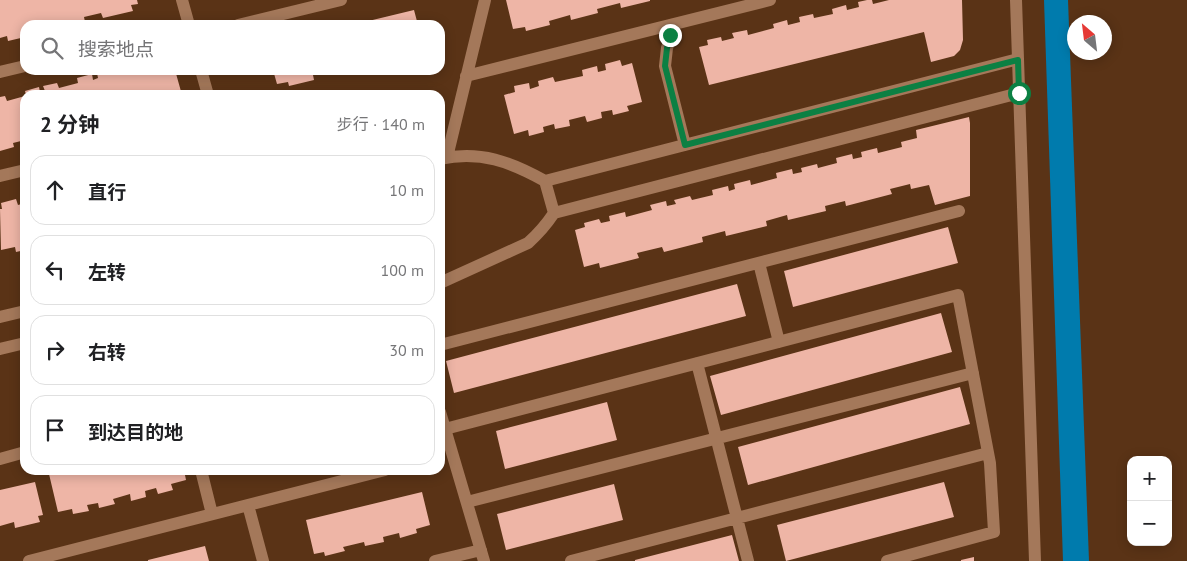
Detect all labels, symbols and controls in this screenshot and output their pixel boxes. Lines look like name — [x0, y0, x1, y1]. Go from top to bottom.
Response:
north arrow — [1067, 15, 1112, 60]
search box — [20, 20, 445, 75]
route end — [659, 24, 682, 47]
icon: search — [38, 34, 66, 62]
text: 搜索地点 — [78, 37, 154, 61]
route start — [1008, 82, 1031, 105]
text: 2 分钟 — [40, 111, 99, 138]
text: 步行 · 140 m — [337, 114, 425, 134]
icon: ahead — [41, 176, 69, 204]
text: 直行 — [88, 180, 126, 204]
text: 10 m — [389, 180, 424, 200]
icon: left — [41, 256, 69, 284]
text: 左转 — [88, 260, 126, 284]
text: 100 m — [381, 260, 424, 280]
icon: right — [41, 336, 69, 364]
text: 右转 — [88, 340, 126, 364]
text: 30 m — [389, 340, 424, 360]
icon: arrive — [41, 416, 69, 444]
text: 到达目的地 — [88, 420, 183, 444]
map controls — [1127, 456, 1172, 546]
button: + — [1127, 456, 1172, 501]
button: − — [1127, 501, 1172, 546]

